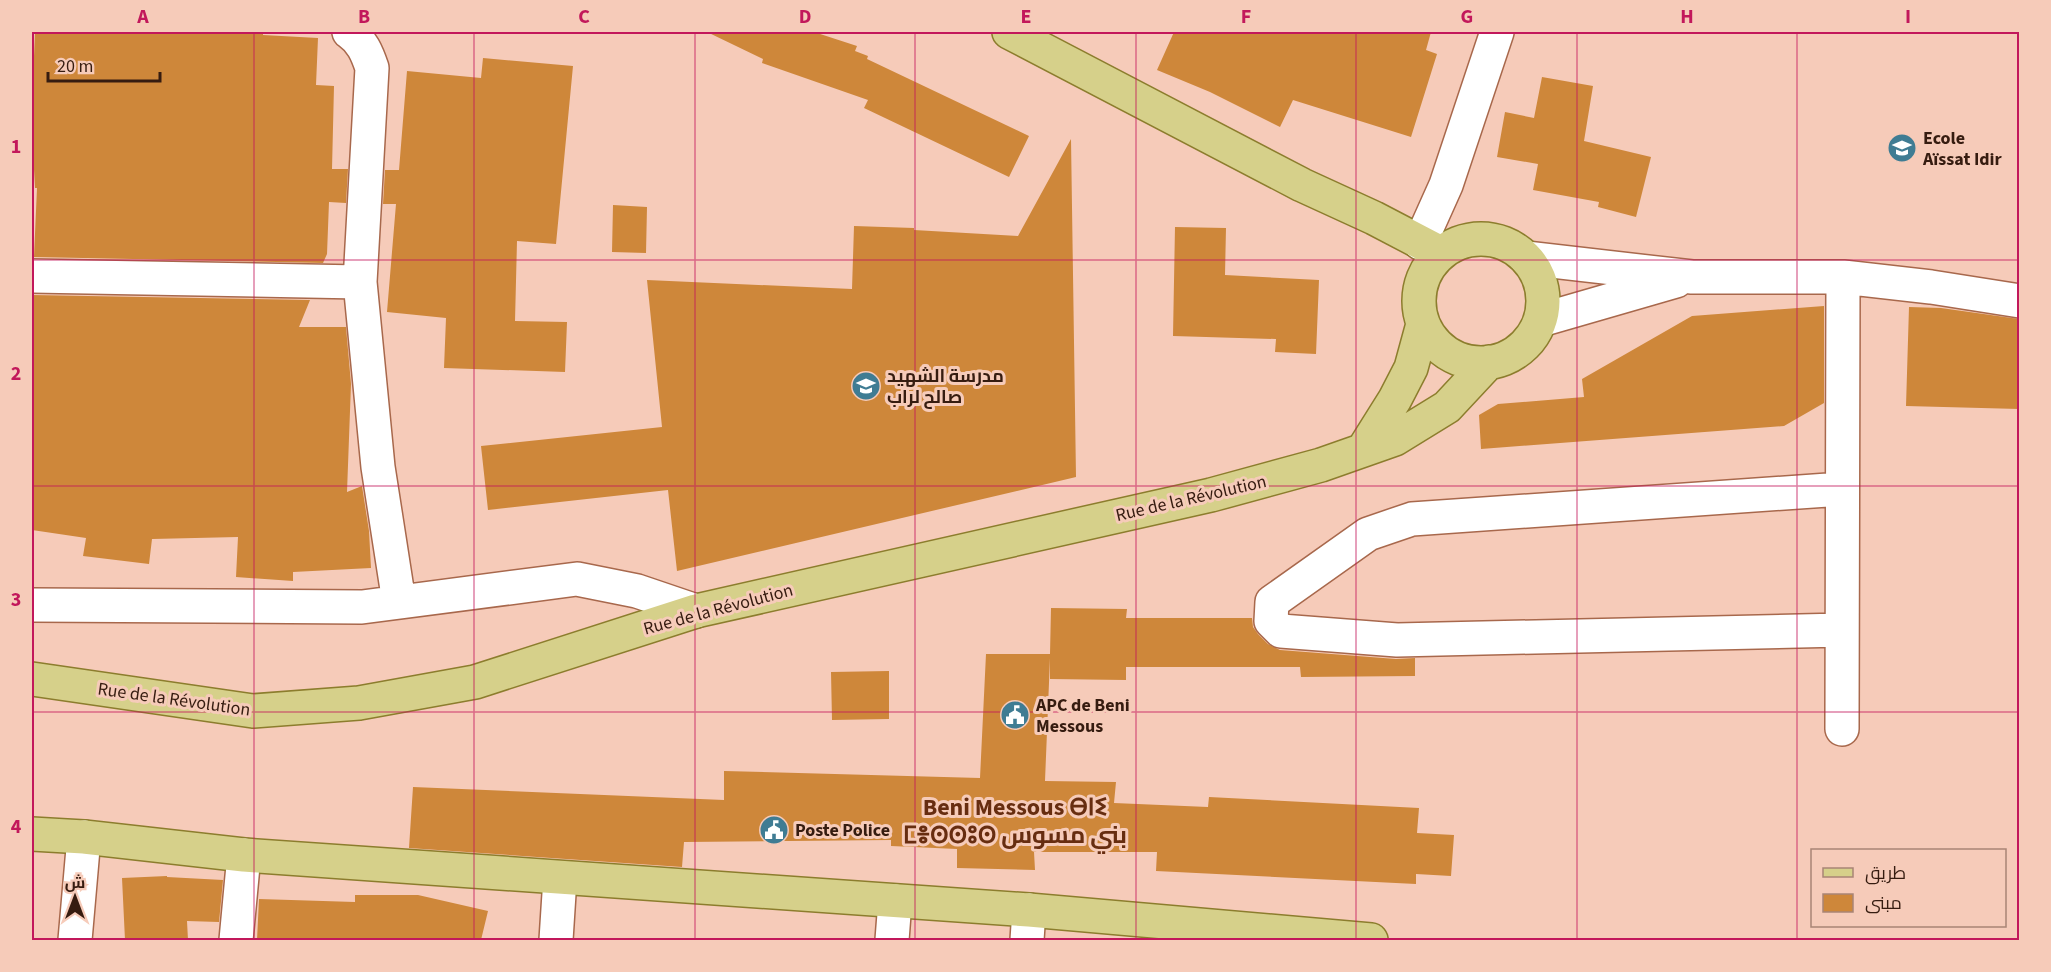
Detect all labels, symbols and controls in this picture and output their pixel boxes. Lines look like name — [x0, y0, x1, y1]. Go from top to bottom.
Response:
text: A — [136, 3, 149, 31]
text: B — [358, 3, 370, 31]
text: C — [578, 3, 590, 31]
text: D — [799, 3, 811, 31]
text: E — [1021, 3, 1031, 31]
text: F — [1241, 3, 1251, 31]
text: G — [1461, 3, 1473, 31]
text: H — [1680, 3, 1694, 31]
text: I — [1905, 3, 1911, 31]
scale bar — [48, 45, 160, 83]
text: 20 m — [57, 54, 93, 79]
place label: Ecole Aïssat Idir — [1922, 126, 2003, 172]
school or university icon: Ecole Aïssat Idir — [1886, 132, 1918, 164]
text: 1 — [11, 133, 21, 161]
text: 2 — [11, 360, 21, 388]
place label: مدرسة الشهيد صالح لراب — [887, 364, 1004, 410]
school or university icon: مدرسة الشهيد صالح لراب — [850, 370, 882, 402]
street label: Rue de la Révolution — [1113, 469, 1269, 528]
street label: Rue de la Révolution — [641, 577, 796, 641]
text: 3 — [11, 586, 21, 614]
street label: Rue de la Révolution — [96, 676, 252, 723]
place label: APC de Beni Messous — [1035, 693, 1130, 739]
public building icon: APC de Beni Messous — [999, 699, 1031, 731]
district label: Beni Messous ⴱⵏⵉ ⵎⴻⵙⵙⵓⵙ بني مسوس — [903, 790, 1127, 854]
text: 4 — [11, 813, 22, 841]
public building icon: Poste Police — [758, 814, 790, 846]
place label: Poste Police — [795, 818, 890, 843]
legend — [1811, 849, 2006, 927]
text: طريق — [1865, 861, 1906, 886]
north arrow — [45, 867, 105, 927]
text: ش — [65, 872, 85, 894]
text: مبنى — [1865, 891, 1902, 916]

